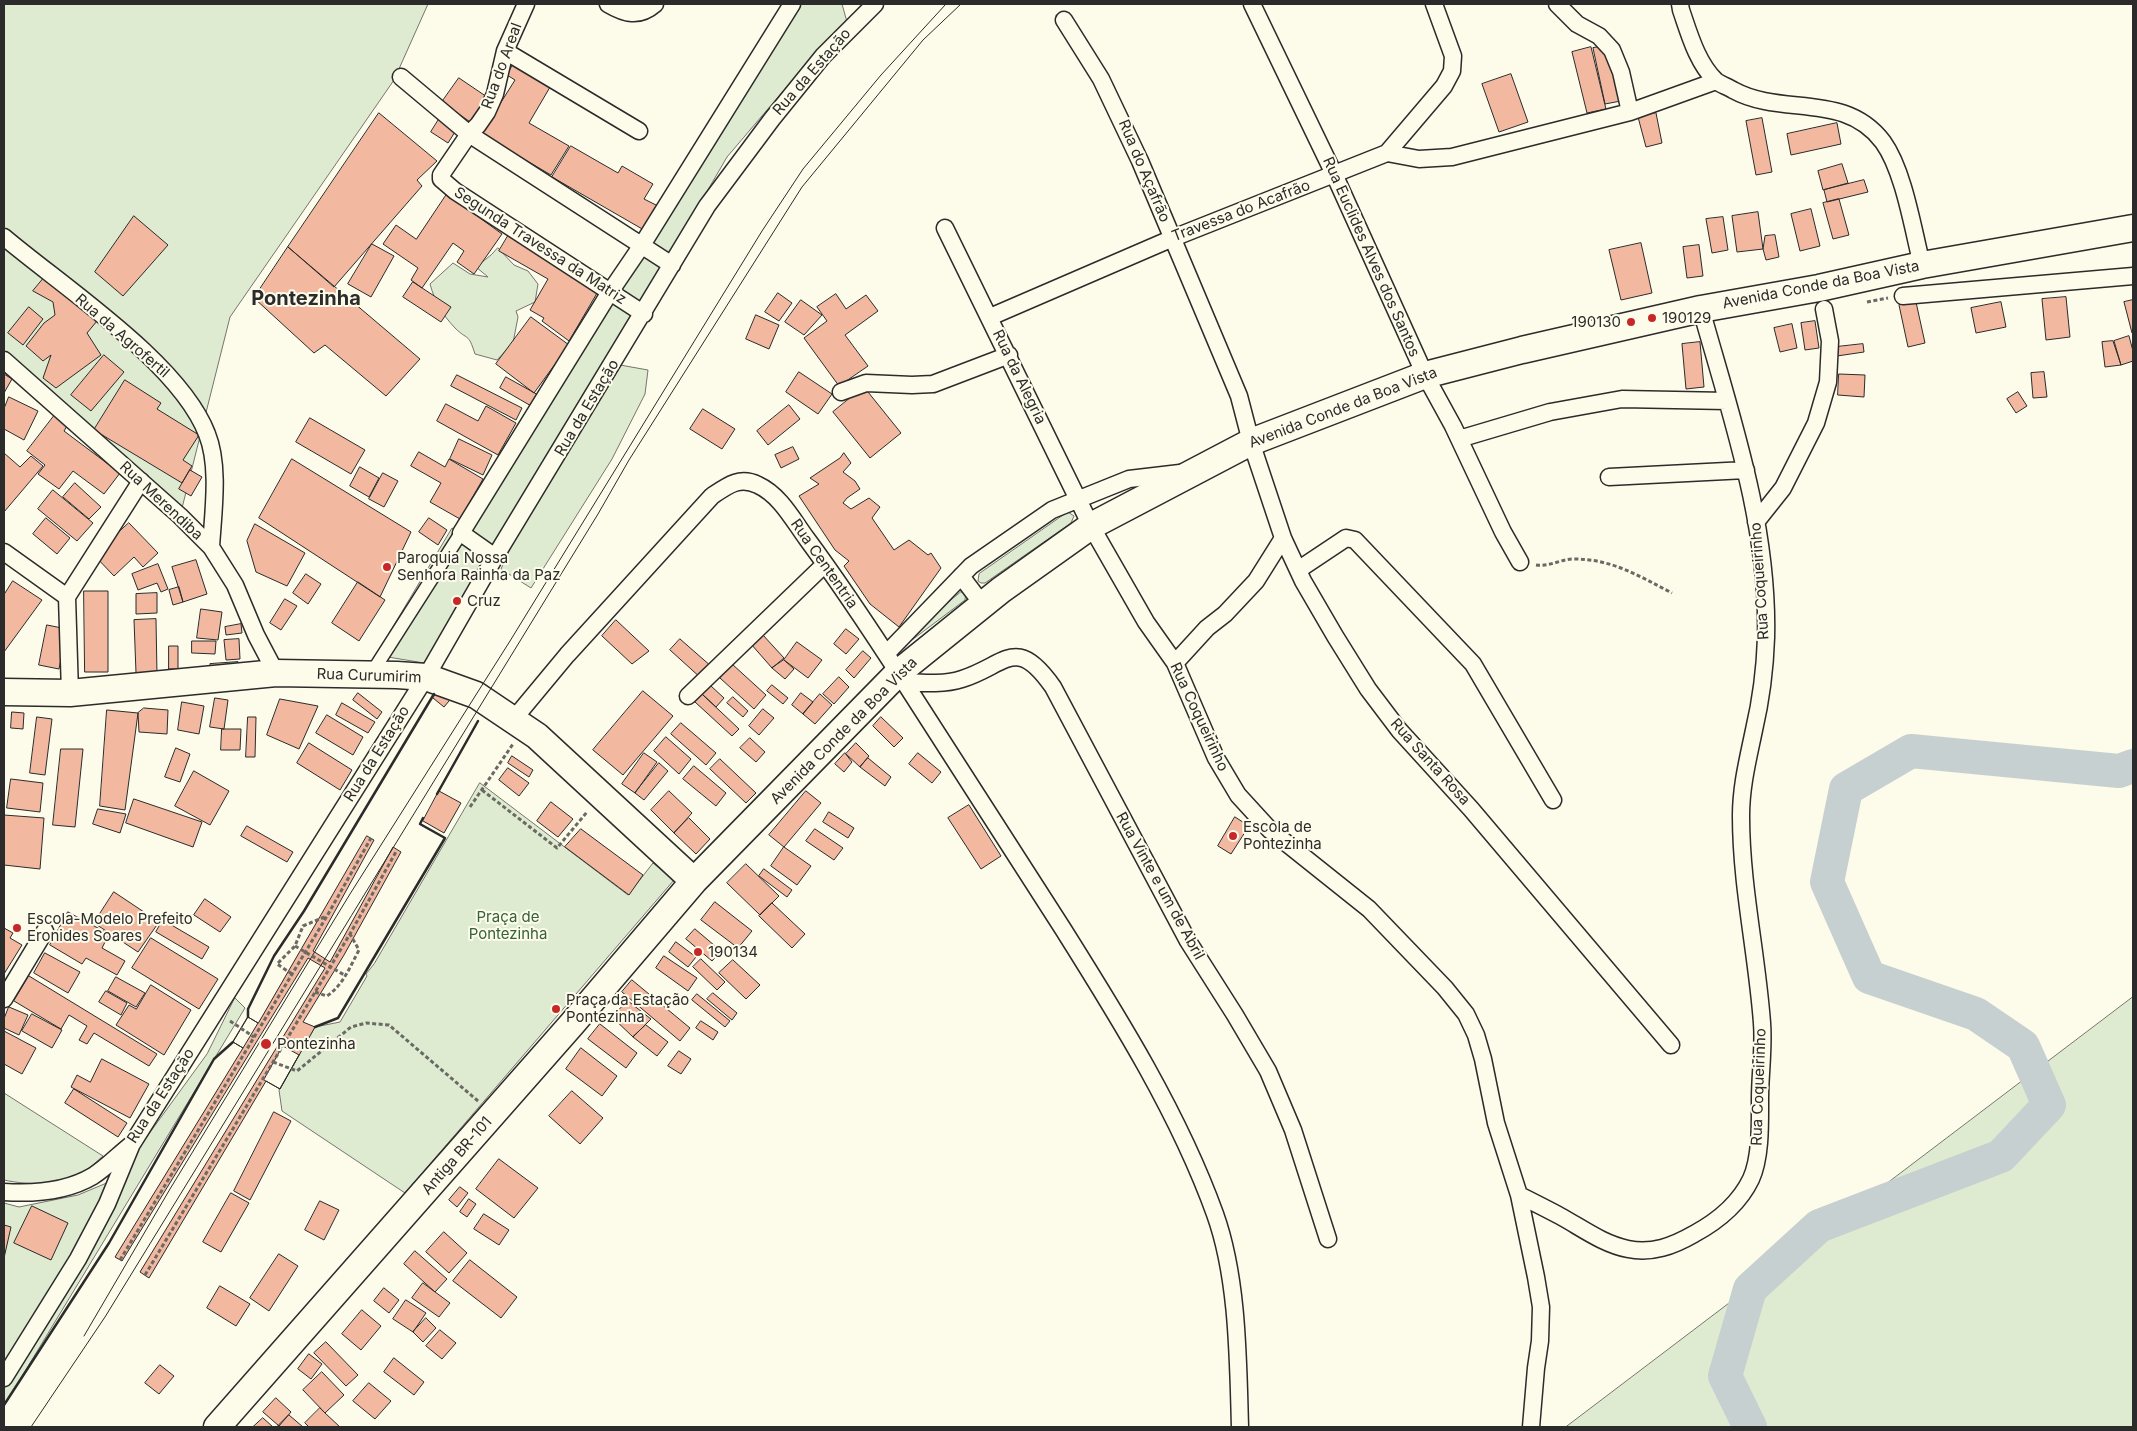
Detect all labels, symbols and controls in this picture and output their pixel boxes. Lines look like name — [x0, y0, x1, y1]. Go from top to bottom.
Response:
street label: Rua do Areal — [478, 21, 526, 111]
street label: Rua da Estação — [769, 25, 855, 119]
street label: Rua do Açafrão — [1114, 117, 1174, 225]
street label: Rua Euclides Alves dos Santos — [1319, 154, 1423, 360]
street label: Travessa do Acafrão — [1169, 176, 1313, 246]
street label: Segunda Travessa da Matriz — [451, 184, 629, 308]
street label: Avenida Conde da Boa Vista — [1721, 257, 1921, 313]
district label: Pontezinha — [251, 287, 361, 311]
street label: Rua da Agrofertil — [71, 290, 173, 382]
place label: 190129 — [1662, 309, 1711, 327]
marker: 190129 — [1646, 312, 1658, 324]
place label: 190130 — [1571, 313, 1621, 331]
marker: 190130 — [1625, 316, 1637, 328]
street label: Rua da Alegria — [988, 327, 1050, 427]
street label: Rua da Estação — [551, 356, 623, 460]
street label: Avenida Conde da Boa Vista — [1246, 364, 1440, 452]
street label: Rua Merendiba — [116, 458, 206, 544]
street label: Rua Cententria — [787, 516, 861, 612]
street label: Rua Coqueirinho — [1747, 522, 1773, 640]
place label: Paroquia Nossa Senhora Rainha da Paz — [397, 549, 561, 584]
marker: Paroquia Nossa Senhora Rainha da Paz — [381, 561, 393, 573]
place label: Cruz — [467, 592, 501, 610]
marker: Cruz — [451, 595, 463, 607]
street label: Avenida Conde da Boa Vista — [767, 654, 921, 808]
street label: Rua Coqueirinho — [1166, 660, 1232, 774]
street label: Rua Curumirim — [316, 665, 422, 687]
street label: Rua da Estação — [340, 703, 414, 805]
street label: Rua Santa Rosa — [1386, 715, 1474, 809]
street label: Rua Vinte e um de Abril — [1112, 809, 1208, 963]
place label: Escola de Pontezinha — [1243, 818, 1322, 853]
marker: Escola de Pontezinha — [1227, 830, 1239, 842]
park label: Praça de Pontezinha — [469, 908, 547, 943]
place label: Escola-Modelo Prefeito Eronides Soares — [27, 910, 193, 945]
marker: Escola-Modelo Prefeito Eronides Soares — [11, 922, 23, 934]
place label: 190134 — [708, 943, 758, 961]
marker: 190134 — [692, 946, 704, 958]
place label: Praça da Estação Pontezinha — [566, 991, 689, 1026]
marker: Praça da Estação Pontezinha — [550, 1003, 562, 1015]
street label: Rua Coqueirinho — [1748, 1028, 1770, 1146]
place label: Pontezinha — [277, 1035, 356, 1053]
marker: Pontezinha — [259, 1037, 273, 1051]
street label: Rua da Estação — [124, 1045, 198, 1147]
street label: Antiga BR-101 — [418, 1113, 496, 1199]

